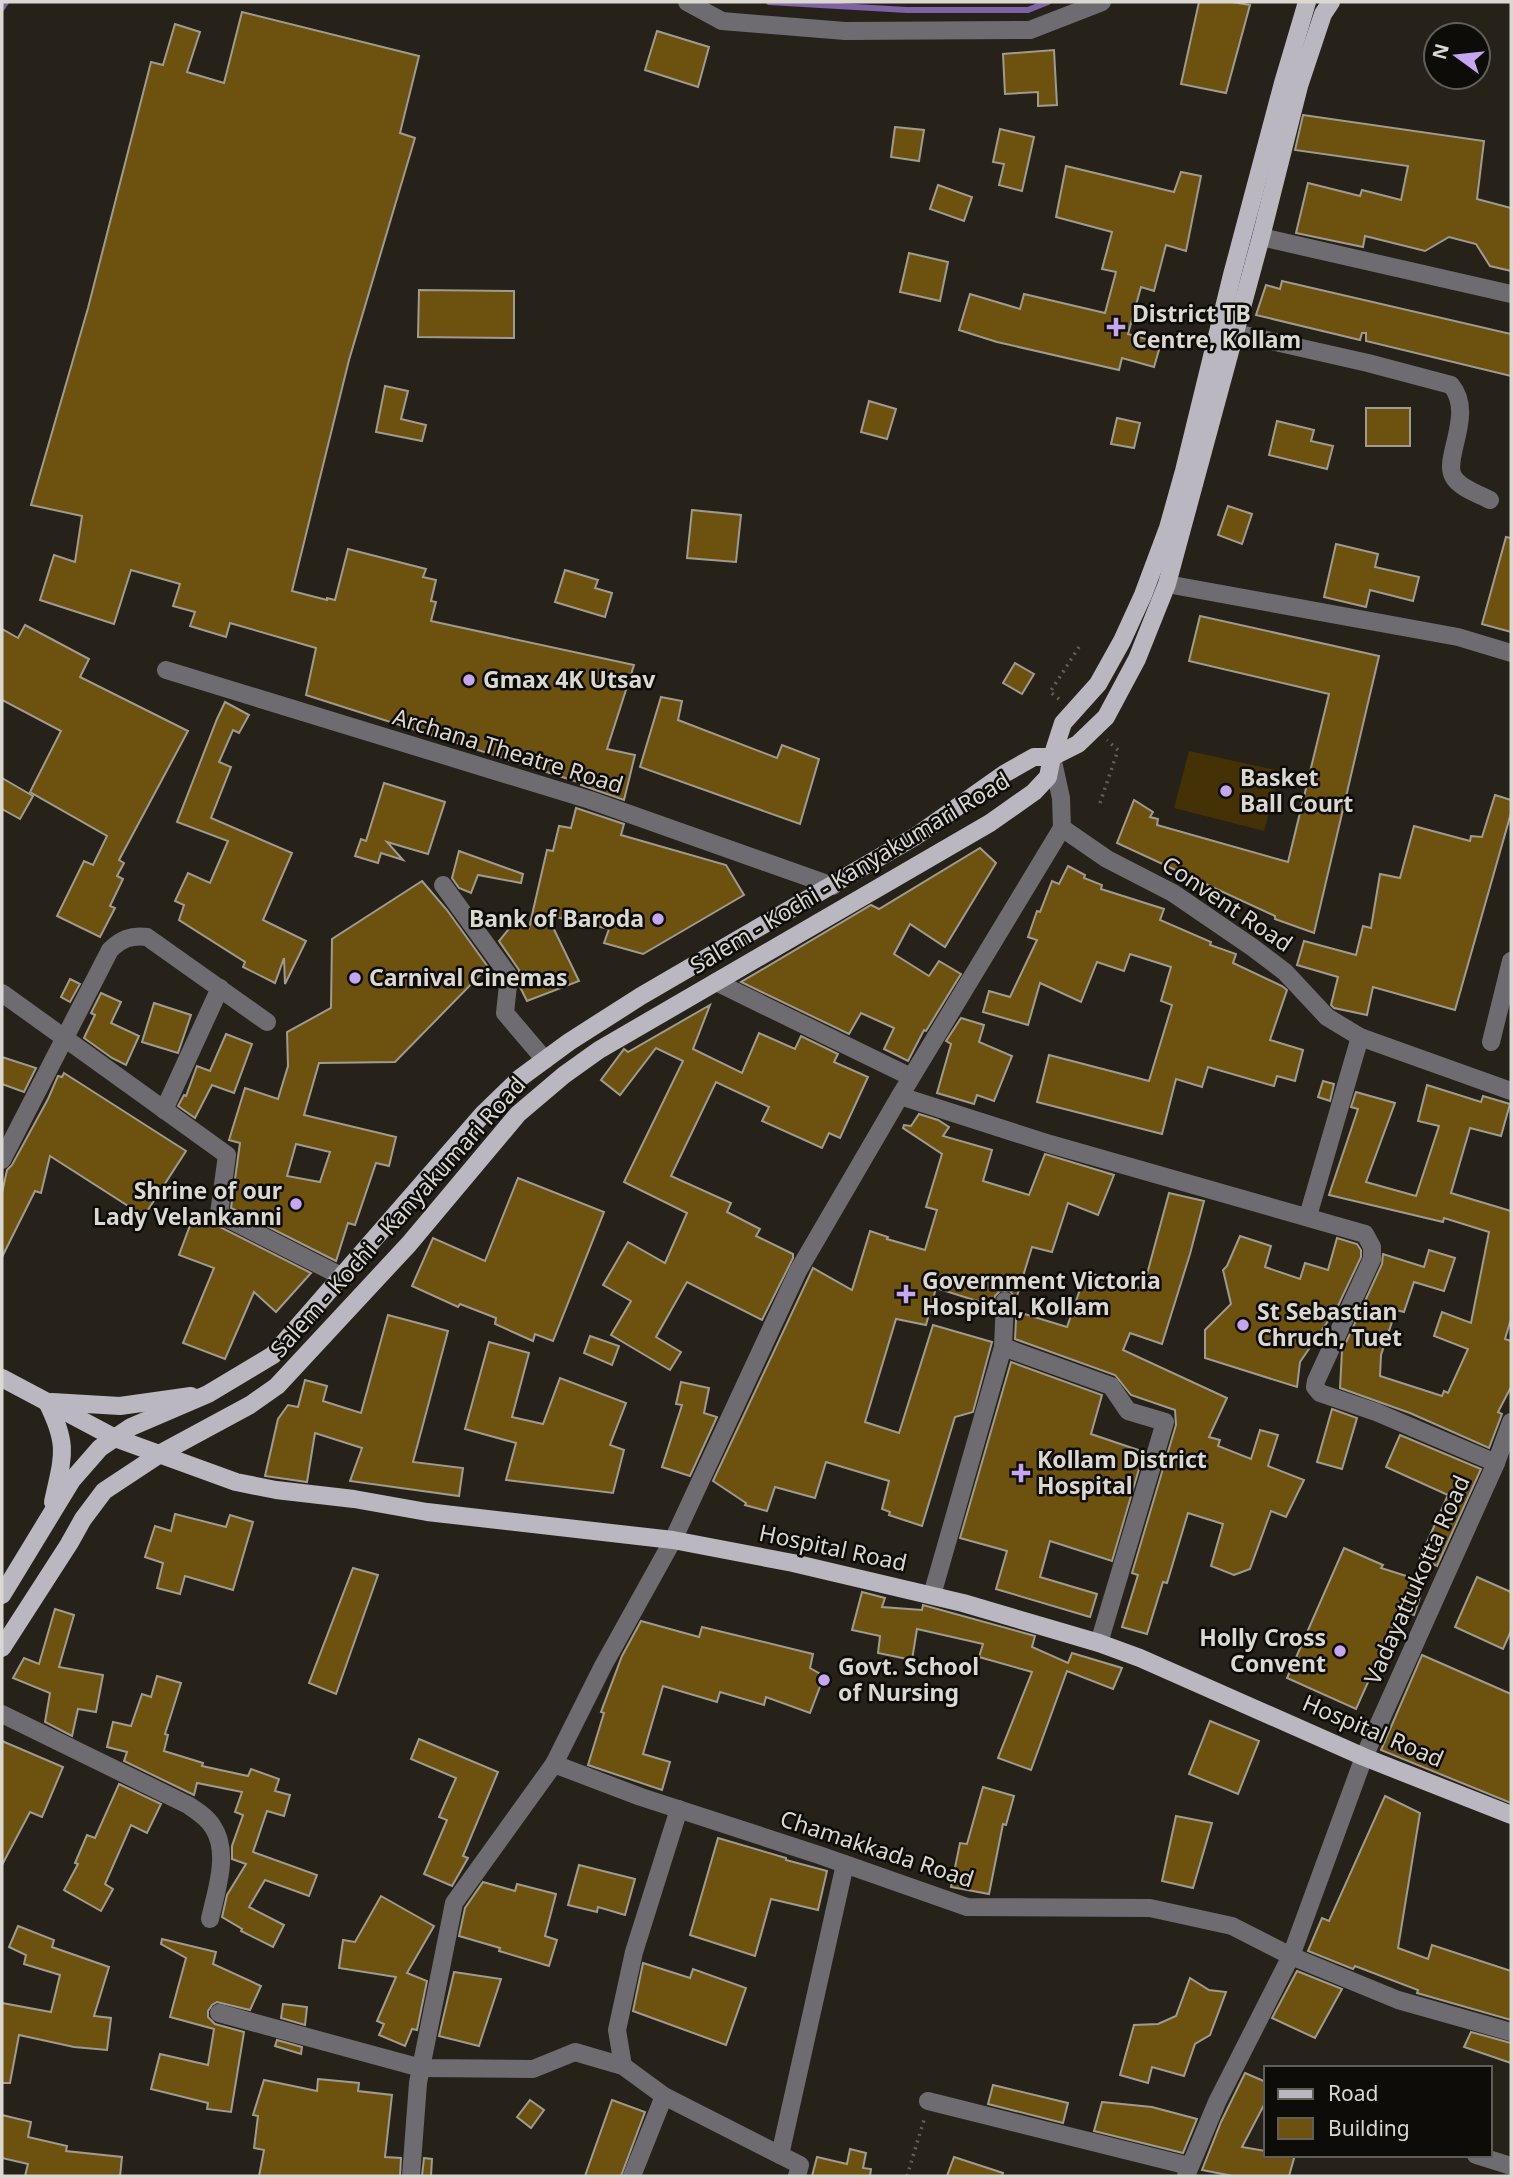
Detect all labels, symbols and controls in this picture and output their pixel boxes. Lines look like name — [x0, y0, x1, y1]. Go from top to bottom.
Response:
north arrow — [1422, 21, 1492, 91]
text: N — [1426, 41, 1455, 62]
place label: District TB Centre, Kollam — [1132, 297, 1301, 355]
marker: District TB Centre, Kollam — [1106, 317, 1126, 337]
place label: Gmax 4K Utsav — [483, 663, 656, 695]
marker: Gmax 4K Utsav — [461, 672, 477, 688]
street label: Archana Theatre Road — [389, 700, 627, 800]
place label: Basket Ball Court — [1240, 761, 1353, 819]
street label: Salem - Kochi - Kanyakumari Road — [684, 764, 1015, 981]
marker: Basket Ball Court — [1218, 783, 1234, 799]
street label: Convent Road — [1156, 848, 1299, 959]
place label: Bank of Baroda — [469, 902, 644, 934]
marker: Bank of Baroda — [650, 911, 666, 927]
place label: Carnival Cinemas — [369, 961, 567, 993]
marker: Carnival Cinemas — [347, 970, 363, 986]
street label: Salem - Kochi - Kanyakumari Road — [262, 1069, 532, 1364]
place label: Shrine of our Lady Velankanni — [93, 1174, 282, 1232]
marker: Shrine of our Lady Velankanni — [288, 1196, 304, 1212]
place label: Government Victoria Hospital, Kollam — [922, 1264, 1161, 1322]
marker: Government Victoria Hospital, Kollam — [896, 1284, 916, 1304]
place label: St Sebastian Chruch, Tuet — [1257, 1295, 1402, 1353]
marker: St Sebastian Chruch, Tuet — [1235, 1317, 1251, 1333]
place label: Kollam District Hospital — [1037, 1443, 1207, 1501]
marker: Kollam District Hospital — [1011, 1463, 1031, 1483]
street label: Vadayattukotta Road — [1356, 1470, 1477, 1689]
street label: Hospital Road — [756, 1516, 910, 1578]
place label: Holly Cross Convent — [1199, 1621, 1326, 1679]
marker: Holly Cross Convent — [1332, 1643, 1348, 1659]
place label: Govt. School of Nursing — [838, 1650, 979, 1708]
marker: Govt. School of Nursing — [816, 1672, 832, 1688]
street label: Hospital Road — [1298, 1686, 1449, 1774]
street label: Chamakkada Road — [776, 1802, 978, 1894]
legend — [1264, 2066, 1492, 2157]
text: Road — [1328, 2079, 1378, 2107]
text: Building — [1328, 2114, 1410, 2142]

